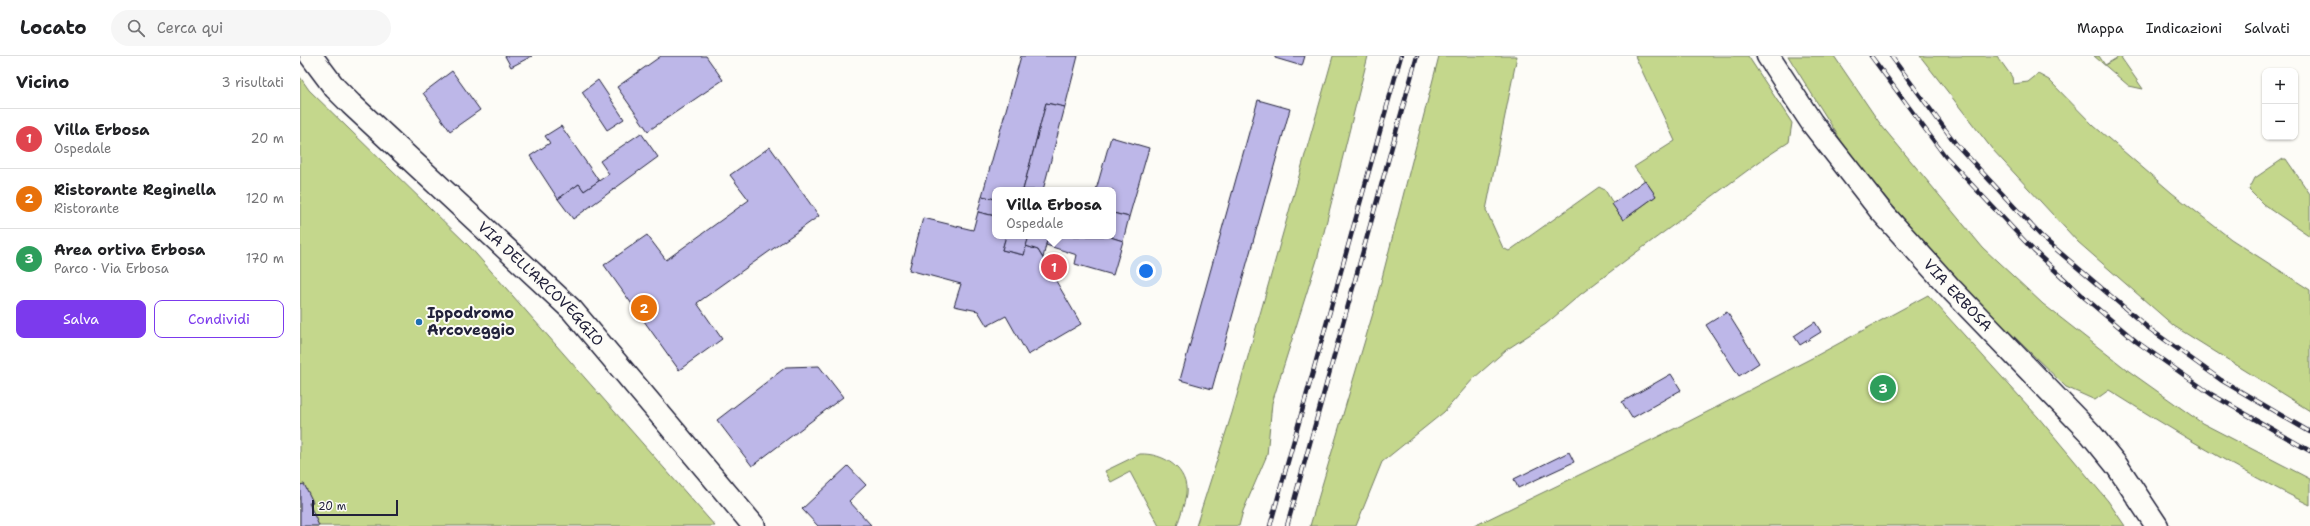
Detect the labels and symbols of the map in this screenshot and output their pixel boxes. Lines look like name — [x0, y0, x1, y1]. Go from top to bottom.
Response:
street label: VIA DELL'ARCOVEGGIO — [473, 217, 608, 350]
pin: 1 — [1041, 252, 1067, 282]
street label: VIA ERBOSA — [1919, 255, 1997, 336]
your location — [1136, 261, 1156, 281]
pin: 2 — [631, 293, 657, 323]
place label: Ippodromo Arcoveggio — [427, 303, 515, 340]
marker: Ippodromo Arcoveggio — [414, 317, 424, 327]
pin: 3 — [1870, 373, 1896, 403]
scale bar — [312, 498, 398, 517]

